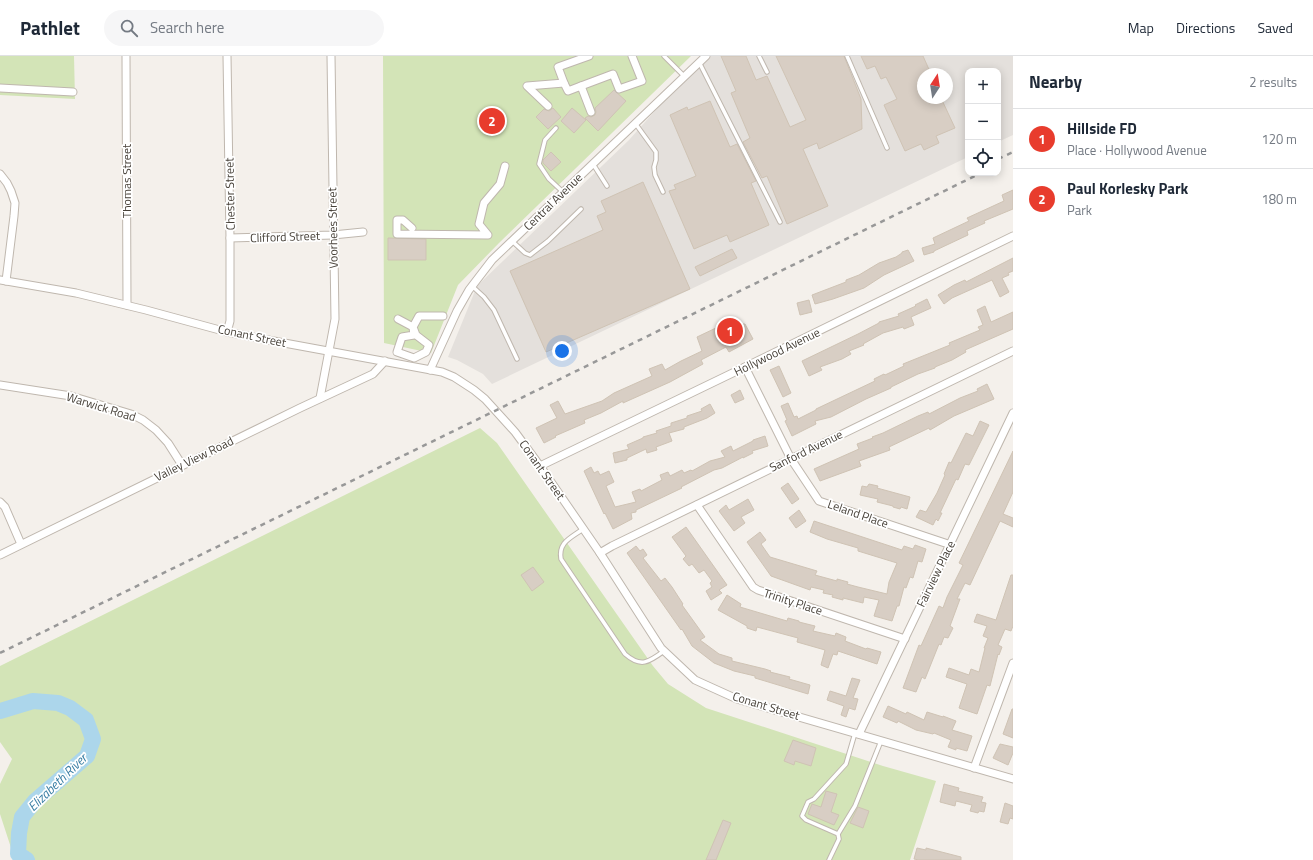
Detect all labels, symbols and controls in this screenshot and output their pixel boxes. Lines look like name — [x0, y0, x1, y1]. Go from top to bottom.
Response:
search box — [104, 10, 384, 46]
text: Pathlet — [20, 13, 80, 42]
text: Search here — [150, 16, 224, 39]
icon: search — [118, 17, 140, 39]
text: Map — [1128, 17, 1154, 38]
text: Directions — [1176, 17, 1235, 38]
text: Saved — [1257, 17, 1293, 38]
north arrow — [917, 68, 953, 104]
map controls — [965, 68, 1001, 176]
button: + — [965, 68, 1001, 104]
text: Nearby — [1029, 69, 1082, 95]
text: 2 results — [1249, 72, 1297, 92]
button: − — [965, 104, 1001, 140]
pin: 2 — [479, 106, 505, 136]
text: Hillside FD — [1067, 117, 1137, 140]
text: 1 — [1038, 129, 1046, 149]
text: 120 m — [1261, 129, 1297, 149]
button: locate — [965, 140, 1001, 176]
text: Place · Hollywood Avenue — [1067, 140, 1207, 160]
street label: Thomas Street — [117, 143, 136, 218]
street label: Chester Street — [219, 157, 240, 230]
street label: Central Avenue — [519, 168, 587, 235]
text: Paul Korlesky Park — [1067, 177, 1188, 200]
street label: Voorhees Street — [322, 186, 343, 269]
text: 2 — [1038, 189, 1046, 209]
text: 180 m — [1261, 189, 1297, 209]
text: Park — [1067, 200, 1092, 220]
street label: Clifford Street — [250, 226, 321, 247]
pin: 1 — [717, 316, 743, 346]
street label: Conant Street — [216, 319, 289, 352]
street label: Hollywood Avenue — [730, 322, 823, 381]
your location — [552, 341, 572, 361]
street label: Warwick Road — [64, 387, 138, 426]
street label: Sanford Avenue — [766, 425, 846, 477]
street label: Valley View Road — [151, 431, 237, 486]
street label: Conant Street — [515, 436, 571, 504]
street label: Leland Place — [825, 494, 891, 533]
street label: Fairview Place — [911, 537, 960, 610]
street label: Trinity Place — [761, 583, 825, 620]
street label: Conant Street — [730, 686, 803, 725]
water label: Elizabeth River — [23, 747, 93, 816]

